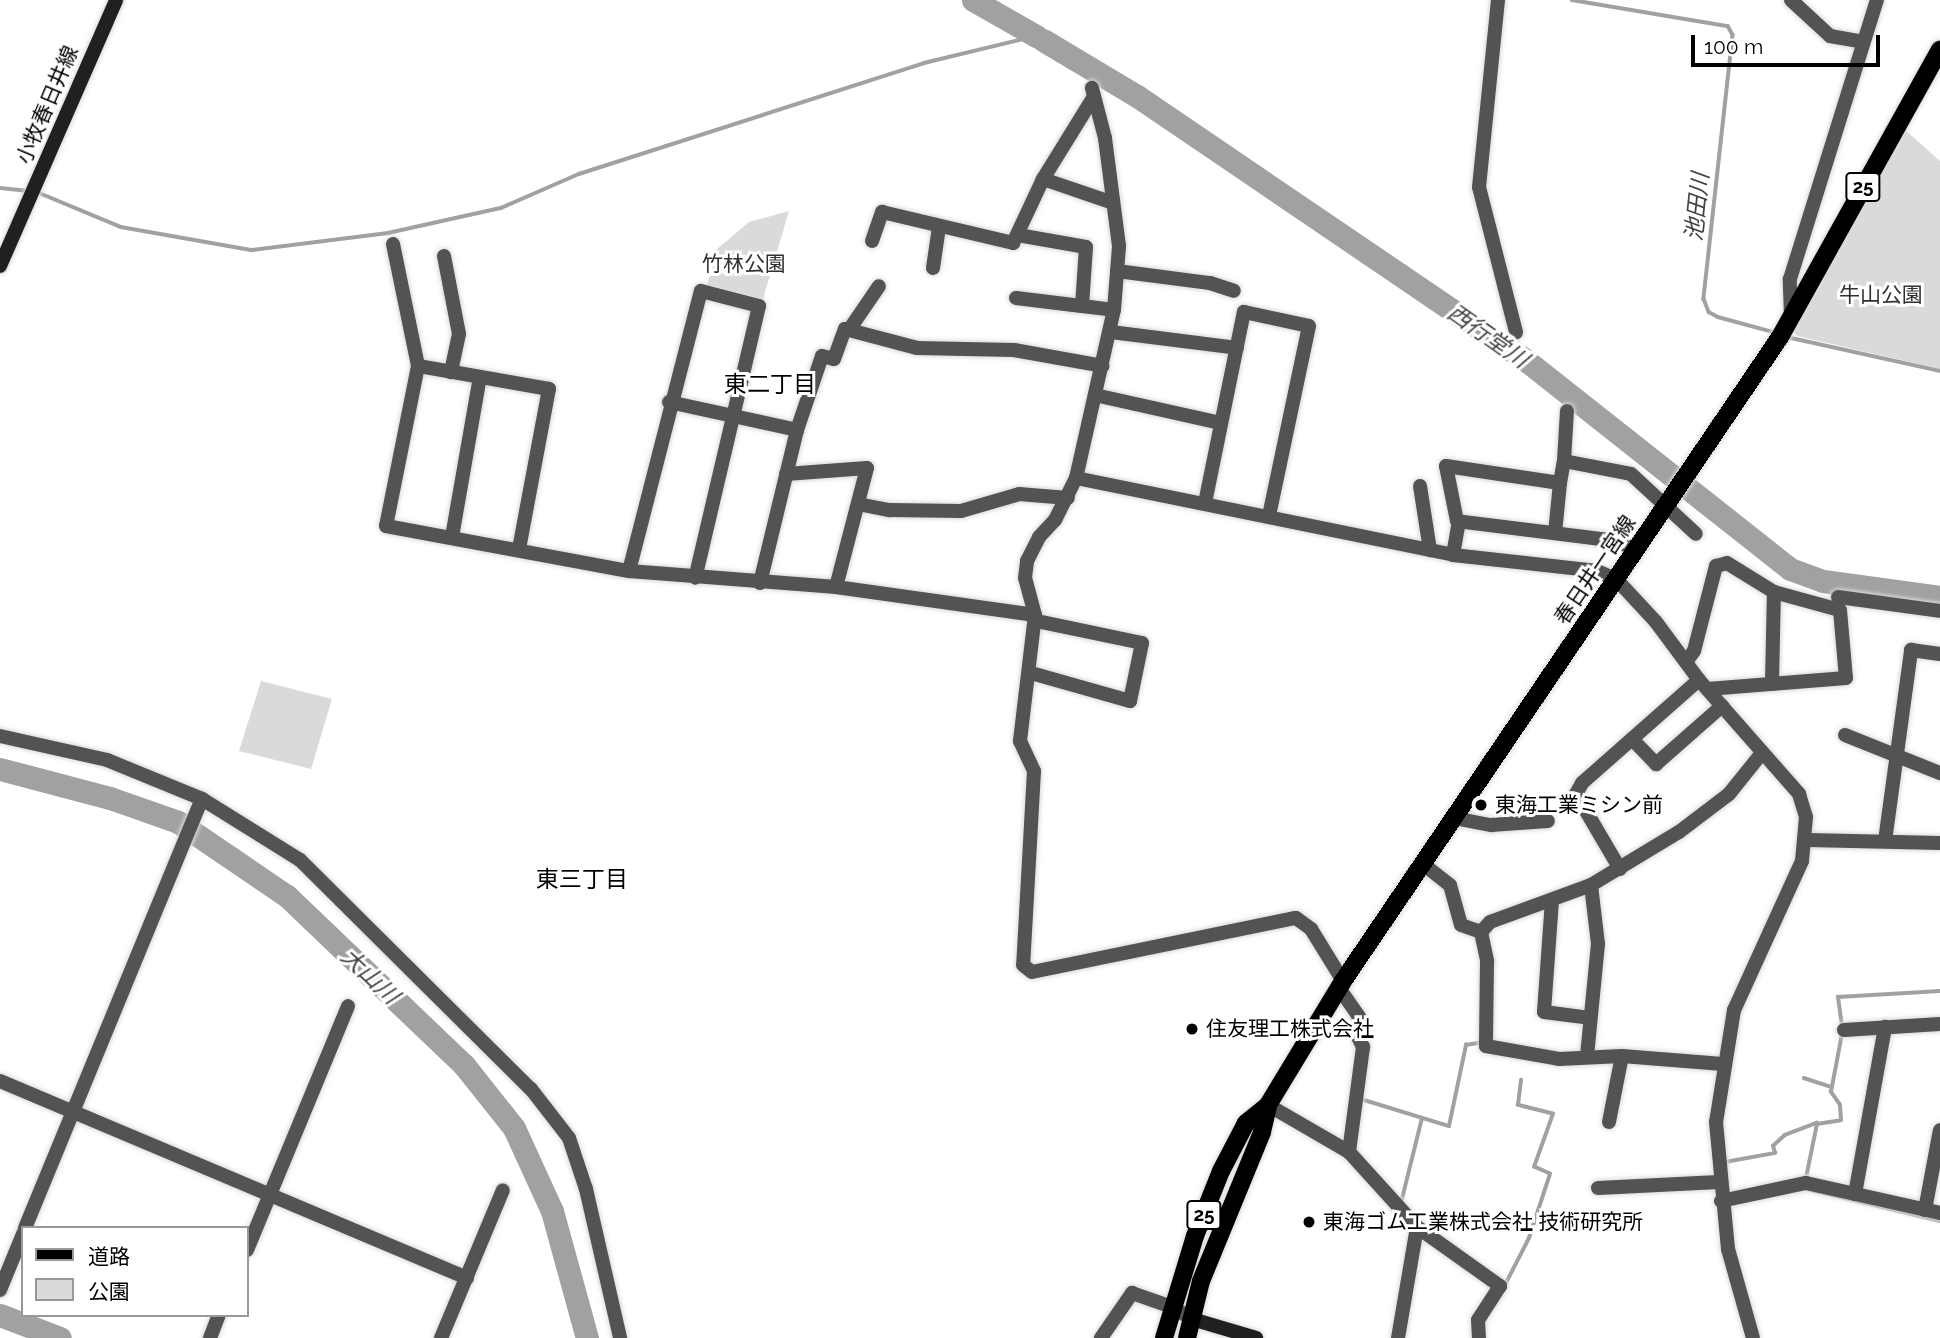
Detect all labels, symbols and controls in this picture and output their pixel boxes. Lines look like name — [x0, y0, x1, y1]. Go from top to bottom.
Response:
scale bar — [1695, 21, 1884, 65]
text: 100 m — [1704, 34, 1763, 59]
street label: 小牧春日井線 — [11, 42, 83, 168]
water label: 池田川 — [1680, 171, 1714, 243]
road number: 25 — [1844, 172, 1882, 202]
park label: 竹林公園 — [702, 251, 786, 277]
park label: 牛山公園 — [1839, 282, 1923, 308]
water label: 西行堂川 — [1442, 298, 1534, 374]
district label: 東二丁目 — [724, 370, 816, 398]
street label: 春日井一宮線 — [1549, 511, 1641, 629]
place label: 東海工業ミシン前 — [1495, 792, 1663, 818]
marker: 東海工業ミシン前 — [1473, 797, 1489, 813]
district label: 東三丁目 — [536, 865, 628, 893]
water label: 大山川 — [335, 942, 405, 1010]
place label: 住友理工株式会社 — [1206, 1016, 1374, 1042]
marker: 住友理工株式会社 — [1184, 1021, 1200, 1037]
road number: 25 — [1185, 1200, 1223, 1231]
place label: 東海ゴム工業株式会社 技術研究所 — [1323, 1209, 1643, 1235]
marker: 東海ゴム工業株式会社 技術研究所 — [1301, 1214, 1317, 1230]
legend — [21, 1226, 248, 1317]
text: 道路 — [88, 1244, 130, 1269]
text: 公園 — [88, 1279, 130, 1304]

